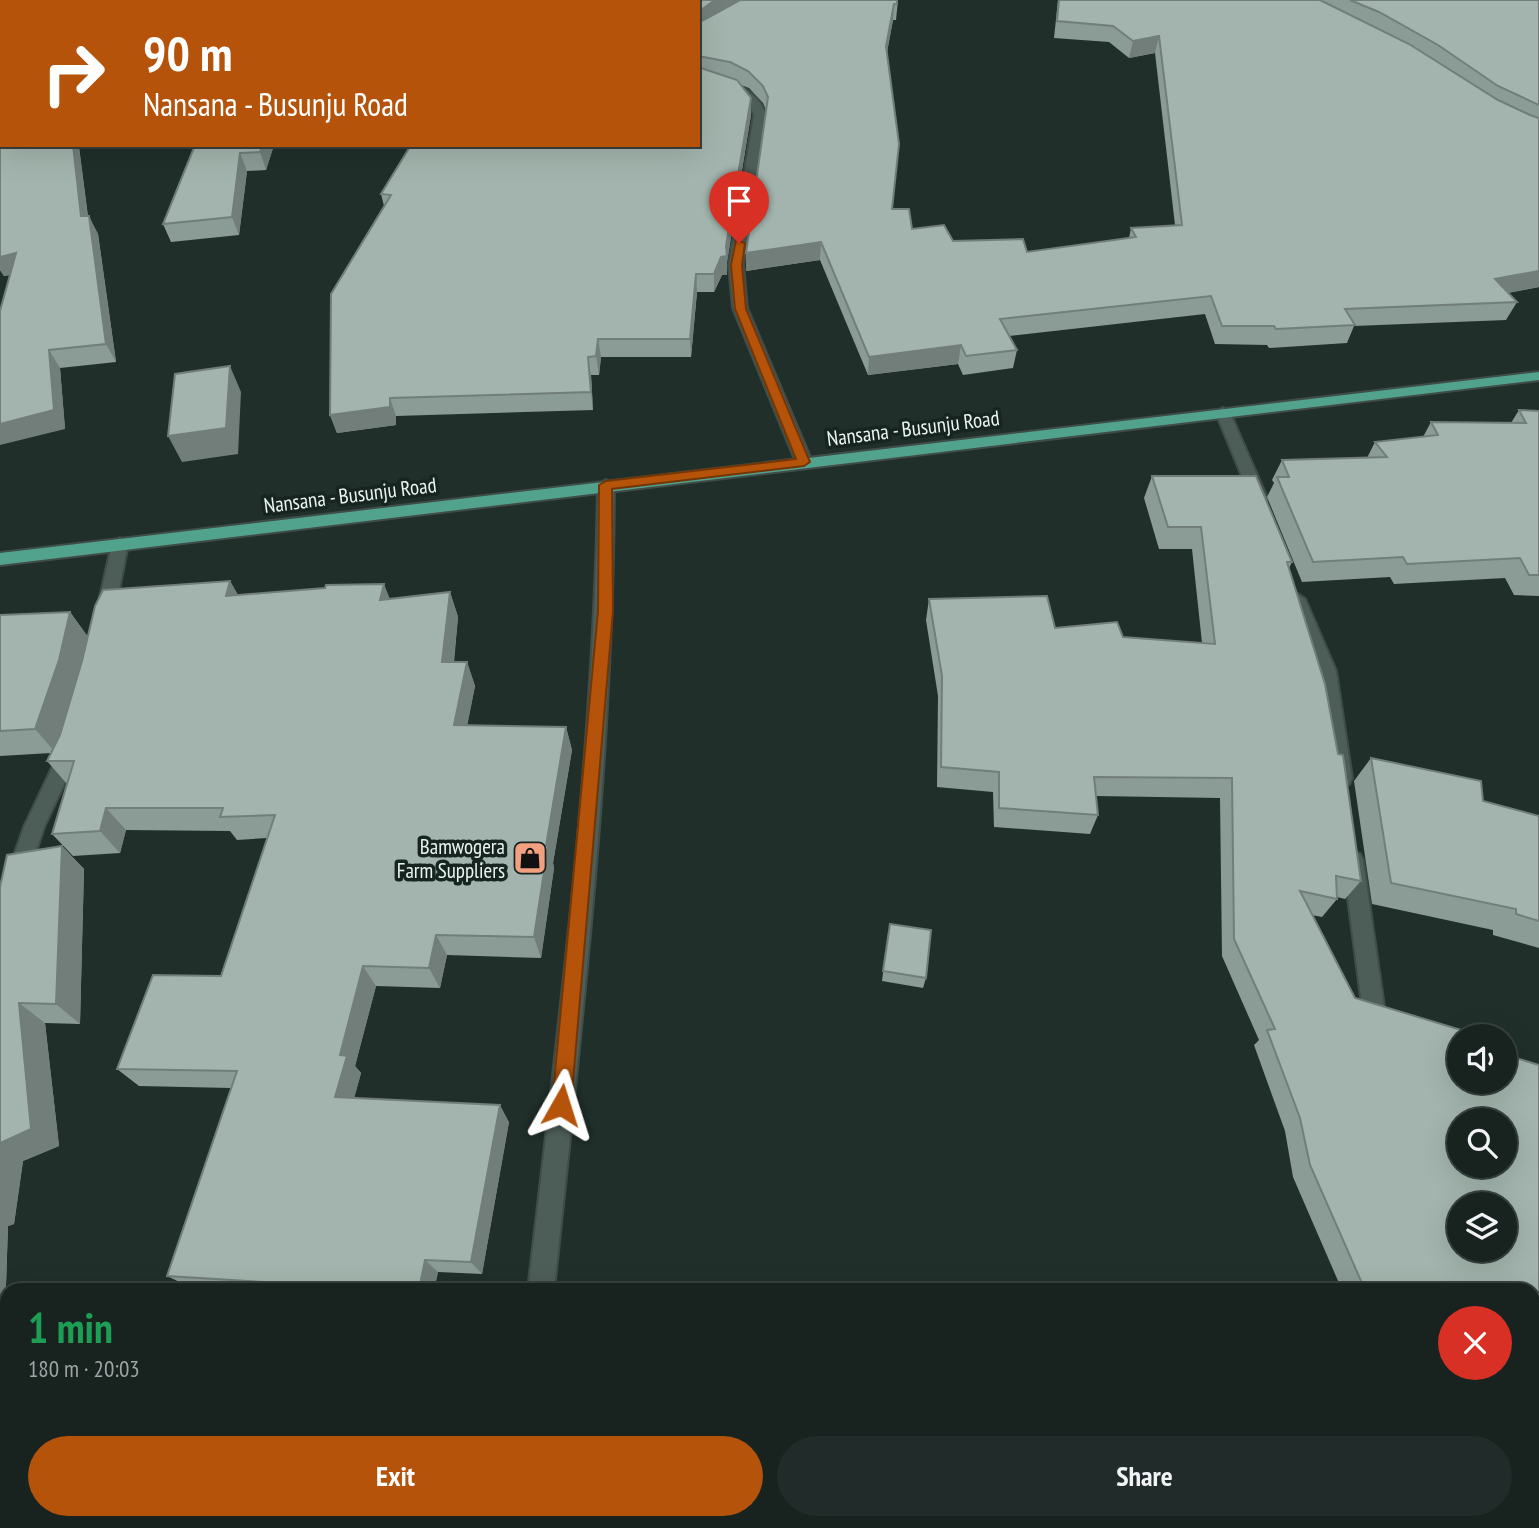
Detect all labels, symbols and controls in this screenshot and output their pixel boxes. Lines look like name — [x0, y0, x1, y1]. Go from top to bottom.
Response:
text: 90 m — [143, 21, 232, 85]
icon: right — [28, 28, 119, 119]
text: Nansana - Busunju Road — [143, 83, 408, 125]
pin — [709, 171, 769, 243]
icon: arrive — [720, 182, 758, 220]
street label: Nansana - Busunju Road — [825, 404, 1001, 452]
street label: Nansana - Busunju Road — [262, 471, 438, 519]
place label: Bamwogera Farm Suppliers — [397, 833, 505, 884]
shop icon: Bamwogera Farm Suppliers — [511, 839, 549, 877]
map controls — [1447, 1024, 1517, 1262]
button: sound — [1447, 1024, 1517, 1094]
position arrow — [524, 1068, 598, 1142]
button: search — [1447, 1108, 1517, 1178]
button: layers — [1447, 1192, 1517, 1262]
text: 1 min — [28, 1300, 113, 1355]
button: close — [1438, 1306, 1512, 1380]
text: 180 m · 20:03 — [28, 1354, 140, 1383]
button: Exit — [28, 1436, 763, 1516]
button: Share — [777, 1436, 1512, 1516]

